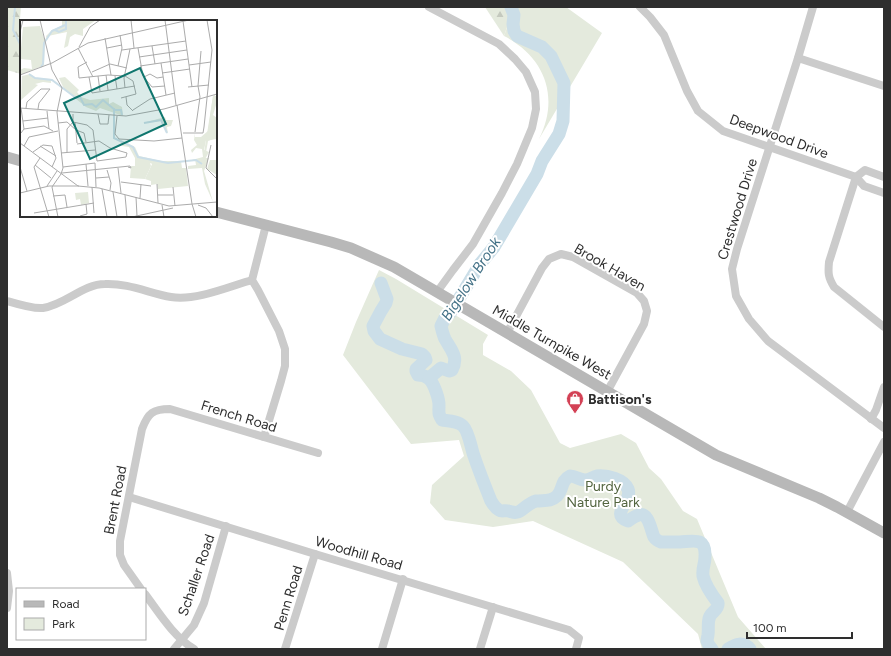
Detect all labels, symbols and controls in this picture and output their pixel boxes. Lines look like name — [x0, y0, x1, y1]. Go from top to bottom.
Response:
inset map — [20, 20, 217, 217]
street label: Deepwood Drive — [727, 111, 831, 162]
street label: Crestwood Drive — [714, 156, 761, 262]
water label: Bigelow Brook — [437, 233, 505, 324]
street label: Brook Haven — [571, 240, 649, 295]
street label: Middle Turnpike West — [489, 301, 614, 383]
shop icon: Battison's — [565, 389, 585, 414]
place label: Battison's — [588, 391, 652, 408]
street label: French Road — [199, 397, 279, 436]
street label: Brent Road — [100, 464, 130, 536]
park label: Purdy Nature Park — [566, 478, 640, 511]
street label: Schaller Road — [175, 532, 218, 618]
street label: Woodhill Road — [313, 533, 405, 574]
street label: Penn Road — [271, 564, 306, 633]
legend — [16, 588, 146, 640]
text: Road — [52, 597, 80, 611]
scale bar — [747, 614, 852, 640]
text: Park — [52, 617, 75, 631]
text: 100 m — [753, 621, 787, 635]

